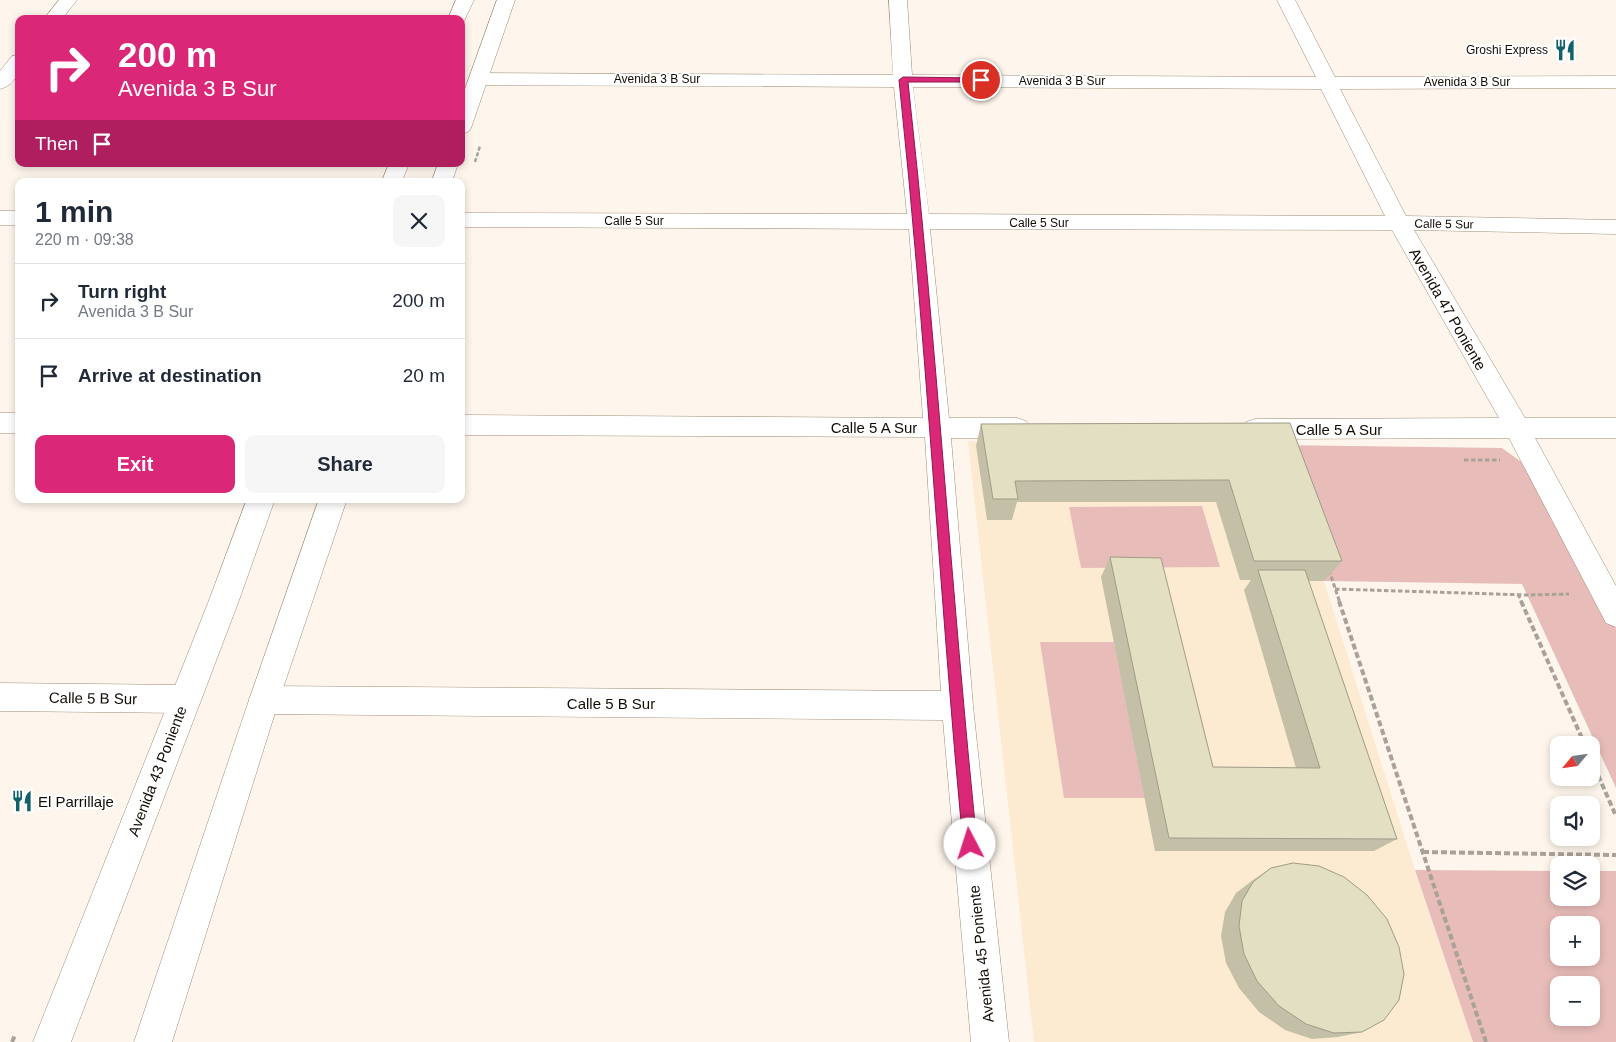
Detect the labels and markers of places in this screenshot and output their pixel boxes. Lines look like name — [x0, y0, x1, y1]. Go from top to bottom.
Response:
restaurant icon: Groshi Express — [1552, 37, 1578, 63]
place label: Groshi Express — [1466, 43, 1548, 57]
pin — [960, 59, 1002, 101]
restaurant icon: El Parrillaje — [9, 788, 35, 814]
place label: El Parrillaje — [38, 793, 114, 810]

